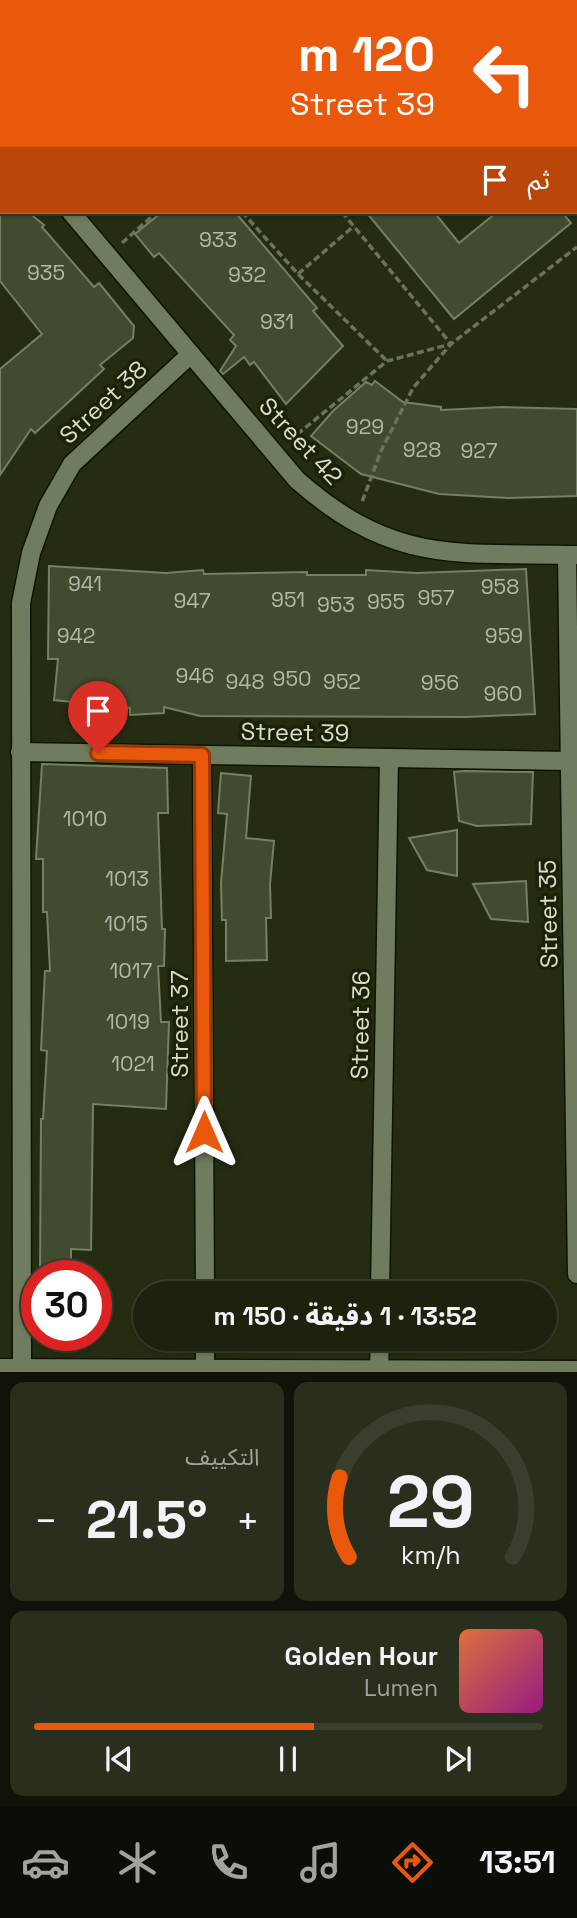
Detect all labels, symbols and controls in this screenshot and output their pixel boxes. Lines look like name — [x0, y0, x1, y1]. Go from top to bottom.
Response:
text: 120 m — [298, 23, 435, 85]
icon: left — [459, 28, 550, 119]
text: Street 39 — [290, 84, 435, 124]
icon: arrive — [476, 161, 514, 199]
text: ثم — [528, 163, 550, 197]
house number: 933 — [199, 226, 237, 253]
house number: 935 — [27, 259, 65, 286]
house number: 932 — [228, 261, 266, 288]
house number: 931 — [260, 308, 294, 335]
street label: Street 38 — [53, 354, 153, 450]
street label: Street 42 — [252, 391, 350, 491]
house number: 929 — [346, 413, 384, 440]
house number: 928 — [403, 436, 441, 463]
house number: 927 — [460, 437, 498, 464]
house number: 941 — [68, 570, 102, 597]
house number: 958 — [481, 573, 519, 600]
house number: 957 — [417, 584, 455, 611]
house number: 951 — [271, 586, 305, 613]
house number: 947 — [173, 587, 211, 614]
house number: 955 — [367, 588, 405, 615]
house number: 953 — [317, 591, 355, 618]
house number: 942 — [57, 622, 95, 649]
house number: 959 — [485, 622, 523, 649]
house number: 946 — [176, 662, 214, 689]
house number: 950 — [273, 665, 311, 692]
house number: 948 — [225, 668, 265, 695]
house number: 952 — [323, 668, 361, 695]
house number: 956 — [421, 669, 459, 696]
house number: 960 — [483, 680, 523, 707]
pin — [68, 681, 128, 753]
icon: arrive — [79, 692, 117, 730]
street label: Street 39 — [240, 716, 350, 748]
house number: 1010 — [63, 805, 107, 832]
street label: Street 35 — [532, 860, 564, 968]
house number: 1013 — [105, 865, 149, 892]
house number: 1015 — [104, 910, 148, 937]
house number: 1017 — [110, 957, 153, 984]
street label: Street 37 — [164, 970, 195, 1078]
street label: Street 36 — [344, 970, 376, 1080]
house number: 1019 — [106, 1008, 150, 1035]
house number: 1021 — [111, 1050, 155, 1077]
position arrow — [167, 1095, 241, 1169]
speed limit sign: 30 — [21, 1260, 112, 1351]
text: 13:52 · 1 دقيقة · 150 m — [213, 1299, 477, 1333]
text: التكييف — [185, 1442, 260, 1472]
text: 29 — [386, 1456, 474, 1549]
text: 21.5° — [86, 1487, 208, 1553]
text: − — [34, 1497, 58, 1545]
text: + — [236, 1497, 259, 1545]
text: km/h — [400, 1539, 460, 1571]
text: Golden Hour — [284, 1639, 438, 1673]
text: Lumen — [364, 1673, 438, 1703]
icon: previous — [100, 1740, 138, 1778]
icon: pause — [269, 1740, 307, 1778]
icon: next — [439, 1740, 477, 1778]
icon: car — [21, 1838, 70, 1887]
icon: climate — [113, 1838, 162, 1887]
icon: phone — [204, 1838, 253, 1887]
icon: music — [296, 1838, 345, 1887]
icon: directions — [388, 1838, 437, 1887]
text: 13:51 — [479, 1842, 556, 1882]

